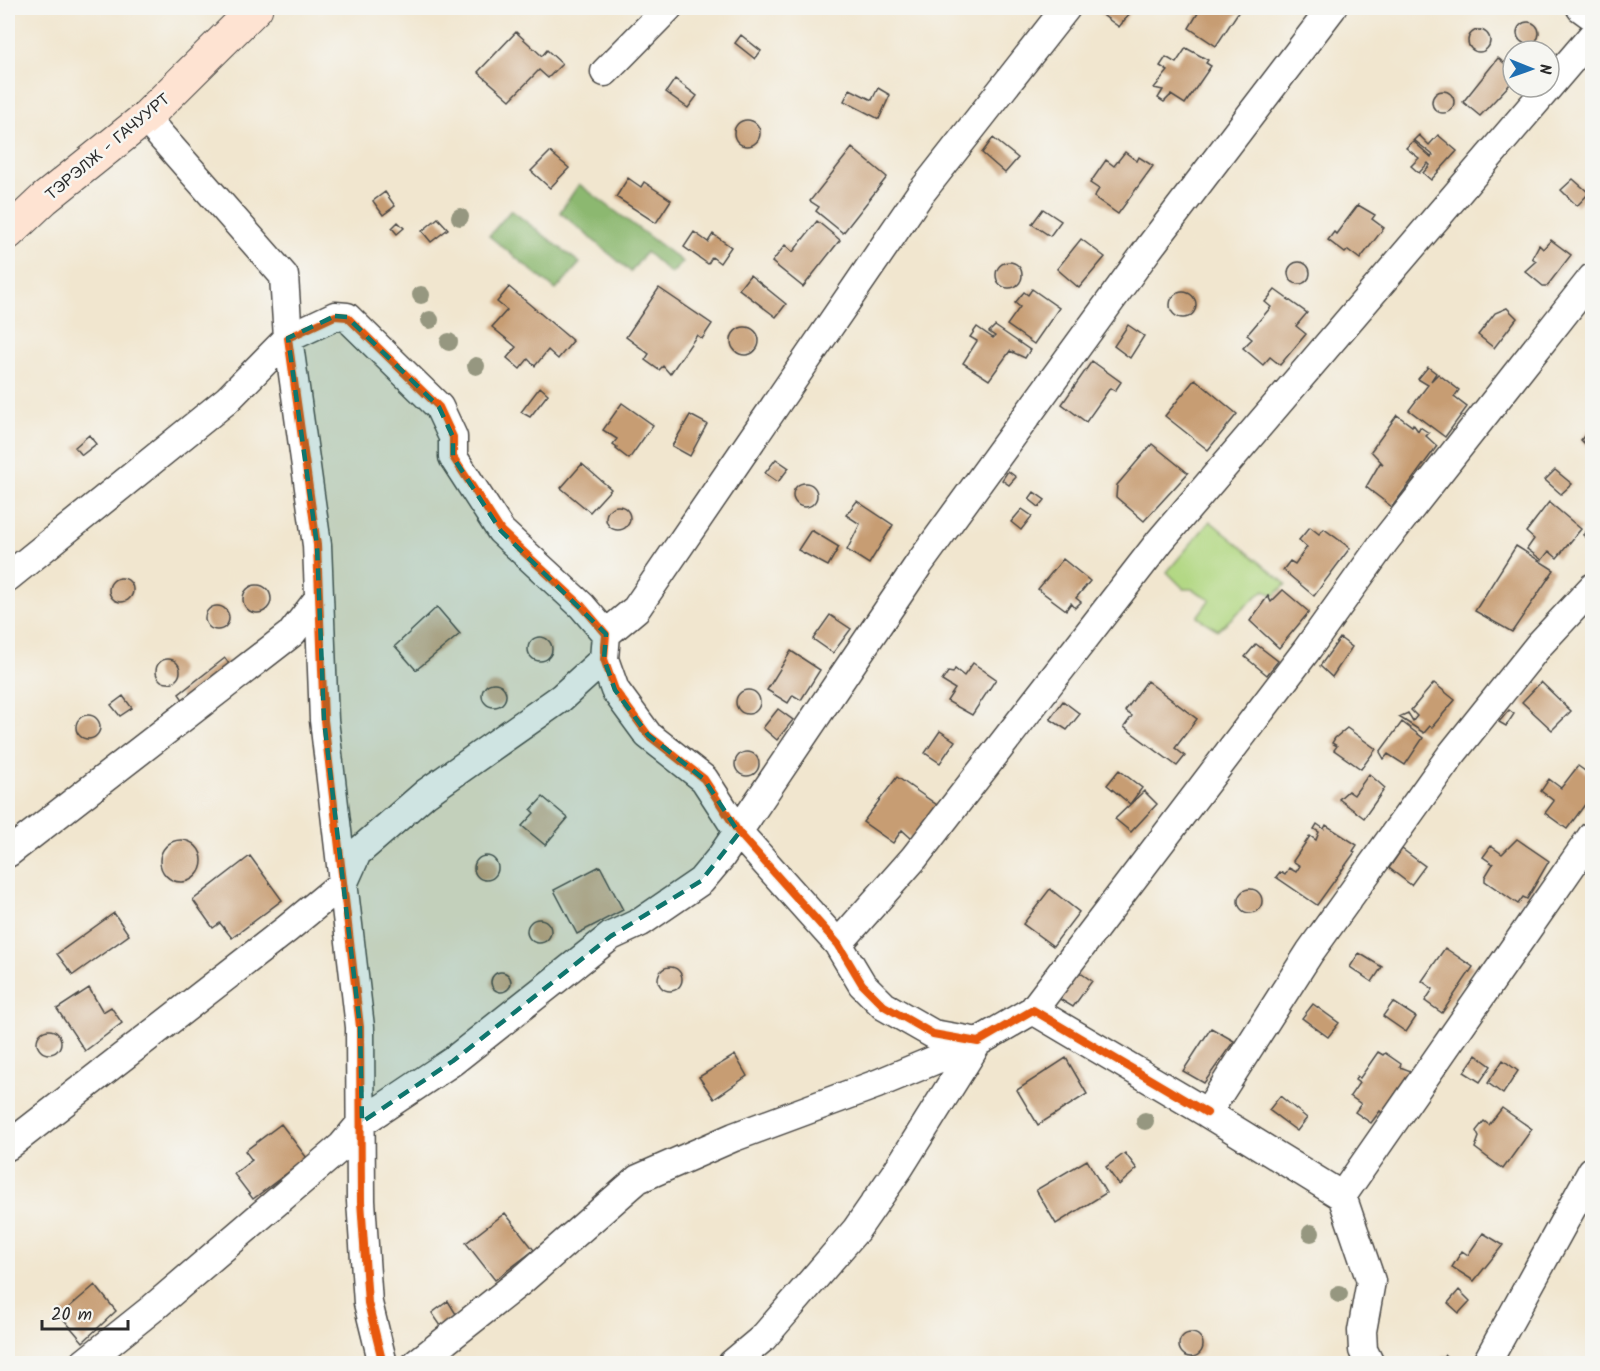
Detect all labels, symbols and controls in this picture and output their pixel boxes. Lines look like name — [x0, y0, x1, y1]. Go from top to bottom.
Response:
north arrow — [1501, 39, 1561, 99]
text: N — [1532, 64, 1557, 75]
street label: ТЭРЭЛЖ - ГАЧУУРТ — [40, 87, 176, 207]
scale bar — [42, 1293, 128, 1331]
text: 20 m — [51, 1301, 92, 1330]

